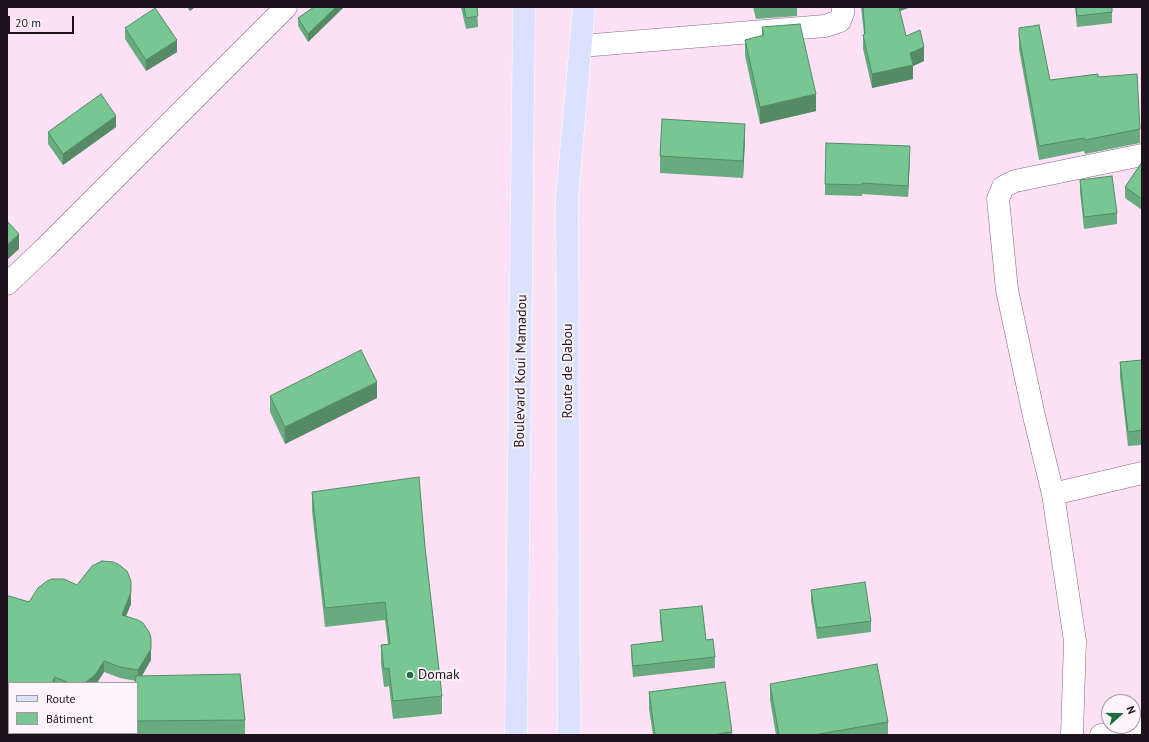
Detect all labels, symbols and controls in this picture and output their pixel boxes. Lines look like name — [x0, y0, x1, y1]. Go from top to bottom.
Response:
scale bar — [10, 8, 76, 34]
text: 20 m — [15, 15, 41, 30]
street label: Boulevard Koui Mamadou — [511, 294, 531, 448]
street label: Route de Dabou — [560, 323, 576, 419]
place label: Domak — [418, 667, 460, 683]
marker: Domak — [405, 670, 415, 680]
legend — [8, 682, 138, 734]
text: Route — [46, 691, 76, 706]
north arrow — [1101, 694, 1141, 734]
text: N — [1123, 704, 1139, 716]
text: Bâtiment — [46, 711, 93, 726]

